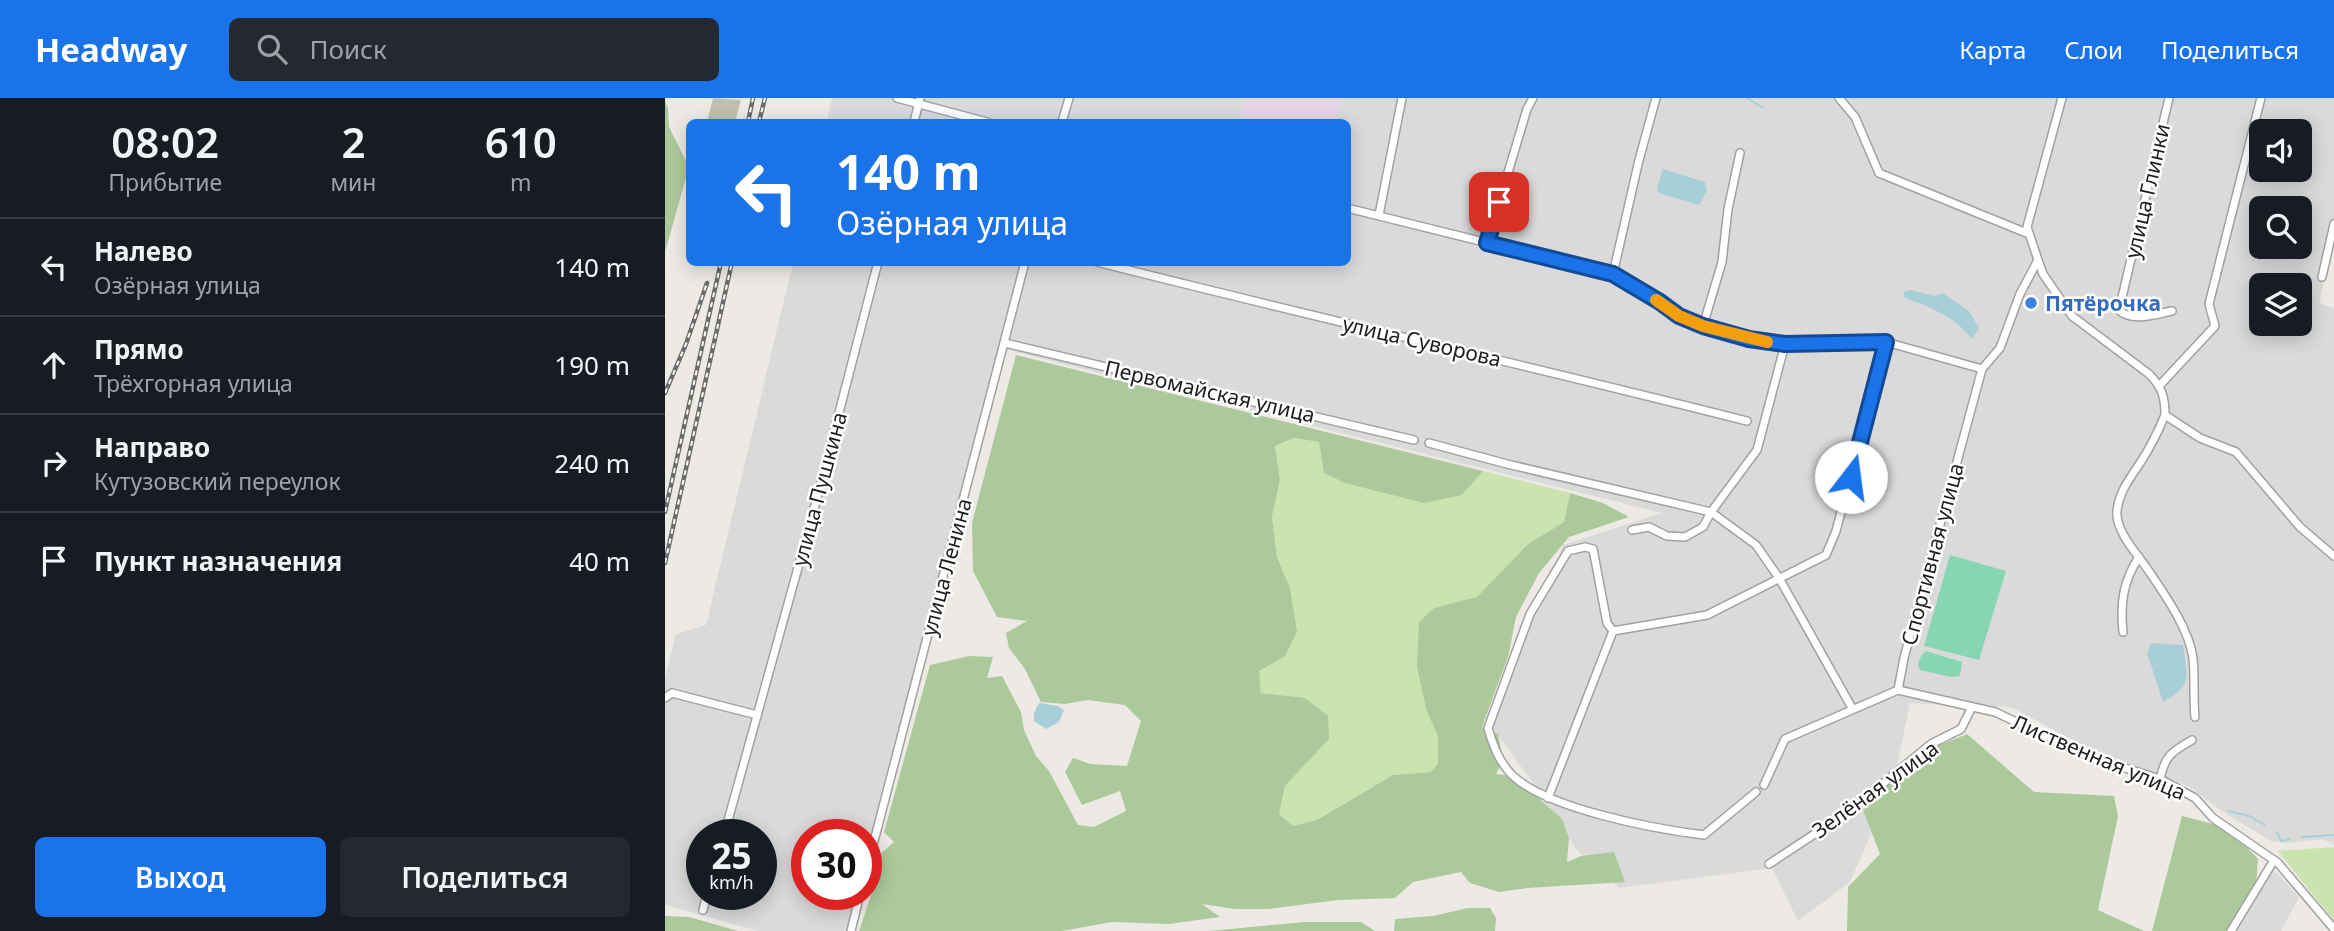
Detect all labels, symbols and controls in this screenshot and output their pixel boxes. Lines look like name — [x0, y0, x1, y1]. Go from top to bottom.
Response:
search box — [229, 18, 719, 81]
text: Headway — [35, 27, 187, 72]
icon: search — [253, 30, 291, 68]
text: Поиск — [309, 31, 387, 67]
text: Карта — [1959, 33, 2026, 66]
text: Слои — [2064, 33, 2123, 66]
text: Поделиться — [2161, 33, 2299, 66]
text: 08:02 — [111, 113, 219, 170]
text: 2 — [341, 113, 365, 170]
text: 610 — [485, 113, 557, 170]
map controls — [2249, 119, 2312, 336]
button: sound — [2249, 119, 2312, 182]
street label: улица Глинки — [2118, 121, 2176, 261]
text: 140 m — [836, 138, 981, 204]
icon: left — [721, 147, 812, 238]
text: Прибытие — [108, 166, 222, 198]
text: мин — [330, 166, 376, 198]
text: m — [510, 166, 532, 198]
pin — [1469, 172, 1529, 232]
icon: arrive — [1480, 183, 1518, 221]
button: search — [2249, 196, 2312, 259]
text: Озёрная улица — [836, 201, 1068, 244]
text: Налево — [94, 233, 193, 269]
icon: left — [35, 248, 73, 286]
text: 140 m — [554, 249, 630, 285]
text: Озёрная улица — [94, 269, 261, 301]
button: layers — [2249, 273, 2312, 336]
place label: Пятёрочка — [2045, 289, 2161, 317]
marker: Пятёрочка — [2023, 295, 2039, 311]
street label: улица Суворова — [1340, 309, 1504, 373]
text: Прямо — [94, 331, 184, 367]
icon: ahead — [35, 346, 73, 384]
text: 190 m — [554, 347, 630, 383]
street label: Первомайская улица — [1102, 353, 1318, 429]
text: Трёхгорная улица — [94, 367, 293, 399]
street label: улица Пушкина — [785, 409, 853, 569]
text: Направо — [94, 429, 210, 465]
position arrow — [1814, 440, 1888, 514]
icon: right — [35, 444, 73, 482]
text: 240 m — [554, 445, 630, 481]
street label: Спортивная улица — [1894, 460, 1970, 648]
text: Кутузовский переулок — [94, 465, 341, 497]
street label: улица Ленина — [914, 495, 978, 639]
icon: arrive — [35, 542, 73, 580]
text: Пункт назначения — [94, 543, 342, 579]
text: 40 m — [569, 543, 630, 579]
street label: Лиственная улица — [2008, 708, 2190, 806]
street label: Зелёная улица — [1806, 734, 1944, 844]
speed limit sign: 30 — [791, 819, 882, 910]
text: 25 — [711, 832, 752, 879]
button: Выход — [35, 837, 326, 917]
button: Поделиться — [340, 837, 630, 917]
text: km/h — [709, 870, 754, 894]

